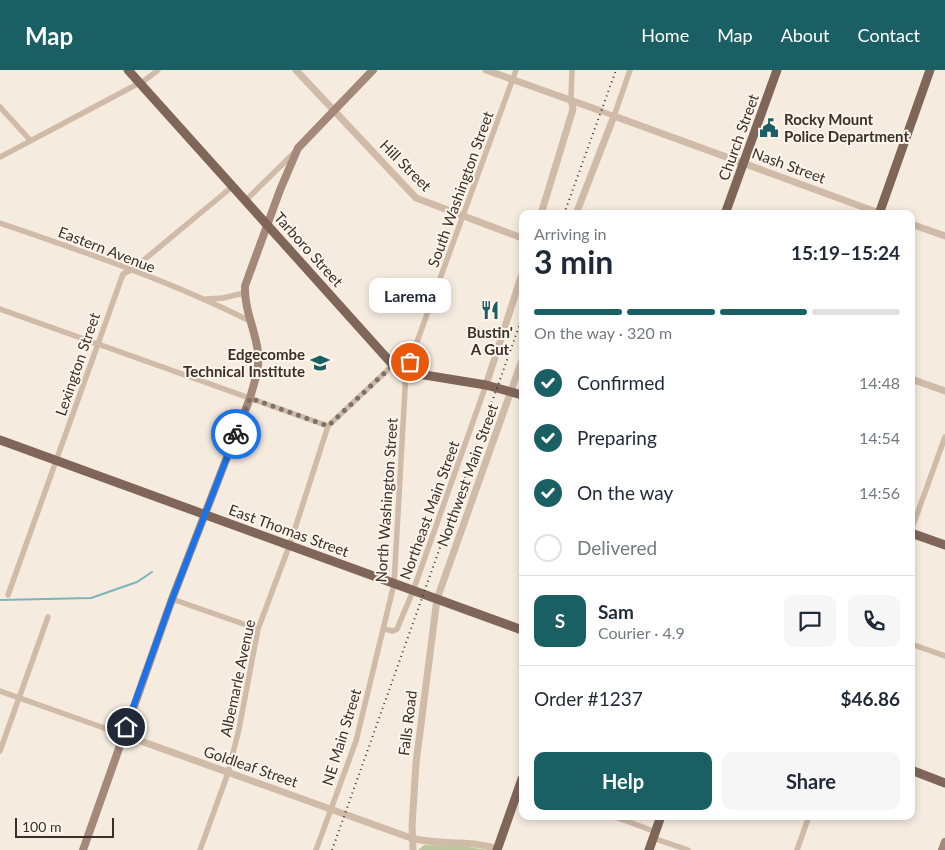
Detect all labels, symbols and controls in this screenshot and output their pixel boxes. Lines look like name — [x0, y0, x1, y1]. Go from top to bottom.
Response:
text: Map — [25, 21, 73, 50]
text: Home — [641, 24, 689, 46]
text: Map — [717, 24, 753, 46]
text: About — [781, 24, 830, 46]
text: Contact — [858, 24, 920, 46]
street label: Church Street — [714, 91, 762, 183]
street label: South Washington Street — [423, 108, 497, 269]
place label: Rocky Mount Police Department — [784, 110, 909, 145]
public building icon: Rocky Mount Police Department — [758, 117, 780, 139]
street label: Hill Street — [377, 136, 436, 195]
street label: Nash Street — [750, 143, 829, 187]
street label: Tarboro Street — [271, 208, 348, 290]
street label: Eastern Avenue — [56, 222, 158, 276]
text: Arriving in — [534, 224, 607, 243]
text: 15:19–15:24 — [791, 241, 900, 264]
text: 3 min — [534, 242, 613, 281]
callout: Larema — [369, 277, 451, 312]
text: Larema — [384, 286, 436, 305]
restaurant icon: Bustin' A Gut — [479, 299, 501, 321]
street label: Lexington Street — [51, 310, 103, 418]
place label: Bustin' A Gut — [467, 323, 513, 358]
text: On the way · 320 m — [534, 323, 672, 342]
pin — [389, 341, 431, 383]
place label: Edgecombe Technical Institute — [183, 345, 305, 380]
icon: bag — [396, 348, 424, 376]
school or university icon: Edgecombe Technical Institute — [309, 352, 331, 374]
icon: check — [534, 369, 562, 397]
text: Confirmed — [577, 371, 665, 394]
text: 14:48 — [859, 373, 900, 392]
street label: Northwest Main Street — [433, 401, 501, 549]
courier — [211, 409, 261, 459]
street label: North Washington Street — [371, 417, 401, 583]
icon: bike — [222, 420, 250, 448]
icon: check — [534, 424, 562, 452]
text: Preparing — [577, 426, 657, 449]
text: 14:54 — [859, 428, 900, 447]
street label: Northeast Main Street — [395, 438, 463, 582]
icon: check — [534, 479, 562, 507]
text: On the way — [577, 481, 673, 504]
text: 14:56 — [859, 483, 900, 502]
street label: East Thomas Street — [226, 500, 352, 560]
text: Delivered — [577, 536, 657, 559]
button: chat — [784, 595, 836, 647]
button: phone — [848, 595, 900, 647]
text: Sam — [598, 600, 634, 623]
text: S — [555, 609, 565, 632]
street label: Albemarle Avenue — [216, 618, 258, 738]
text: Courier · 4.9 — [598, 623, 685, 642]
street label: NE Main Street — [318, 686, 364, 788]
text: Order #1237 — [534, 687, 643, 710]
text: $46.86 — [840, 687, 900, 710]
street label: Falls Road — [394, 689, 420, 757]
pin — [105, 706, 147, 748]
icon: home — [112, 713, 140, 741]
street label: Goldleaf Street — [202, 741, 301, 791]
button: Help — [534, 752, 712, 810]
button: Share — [722, 752, 900, 810]
scale bar — [15, 815, 114, 838]
text: 100 m — [22, 818, 61, 835]

